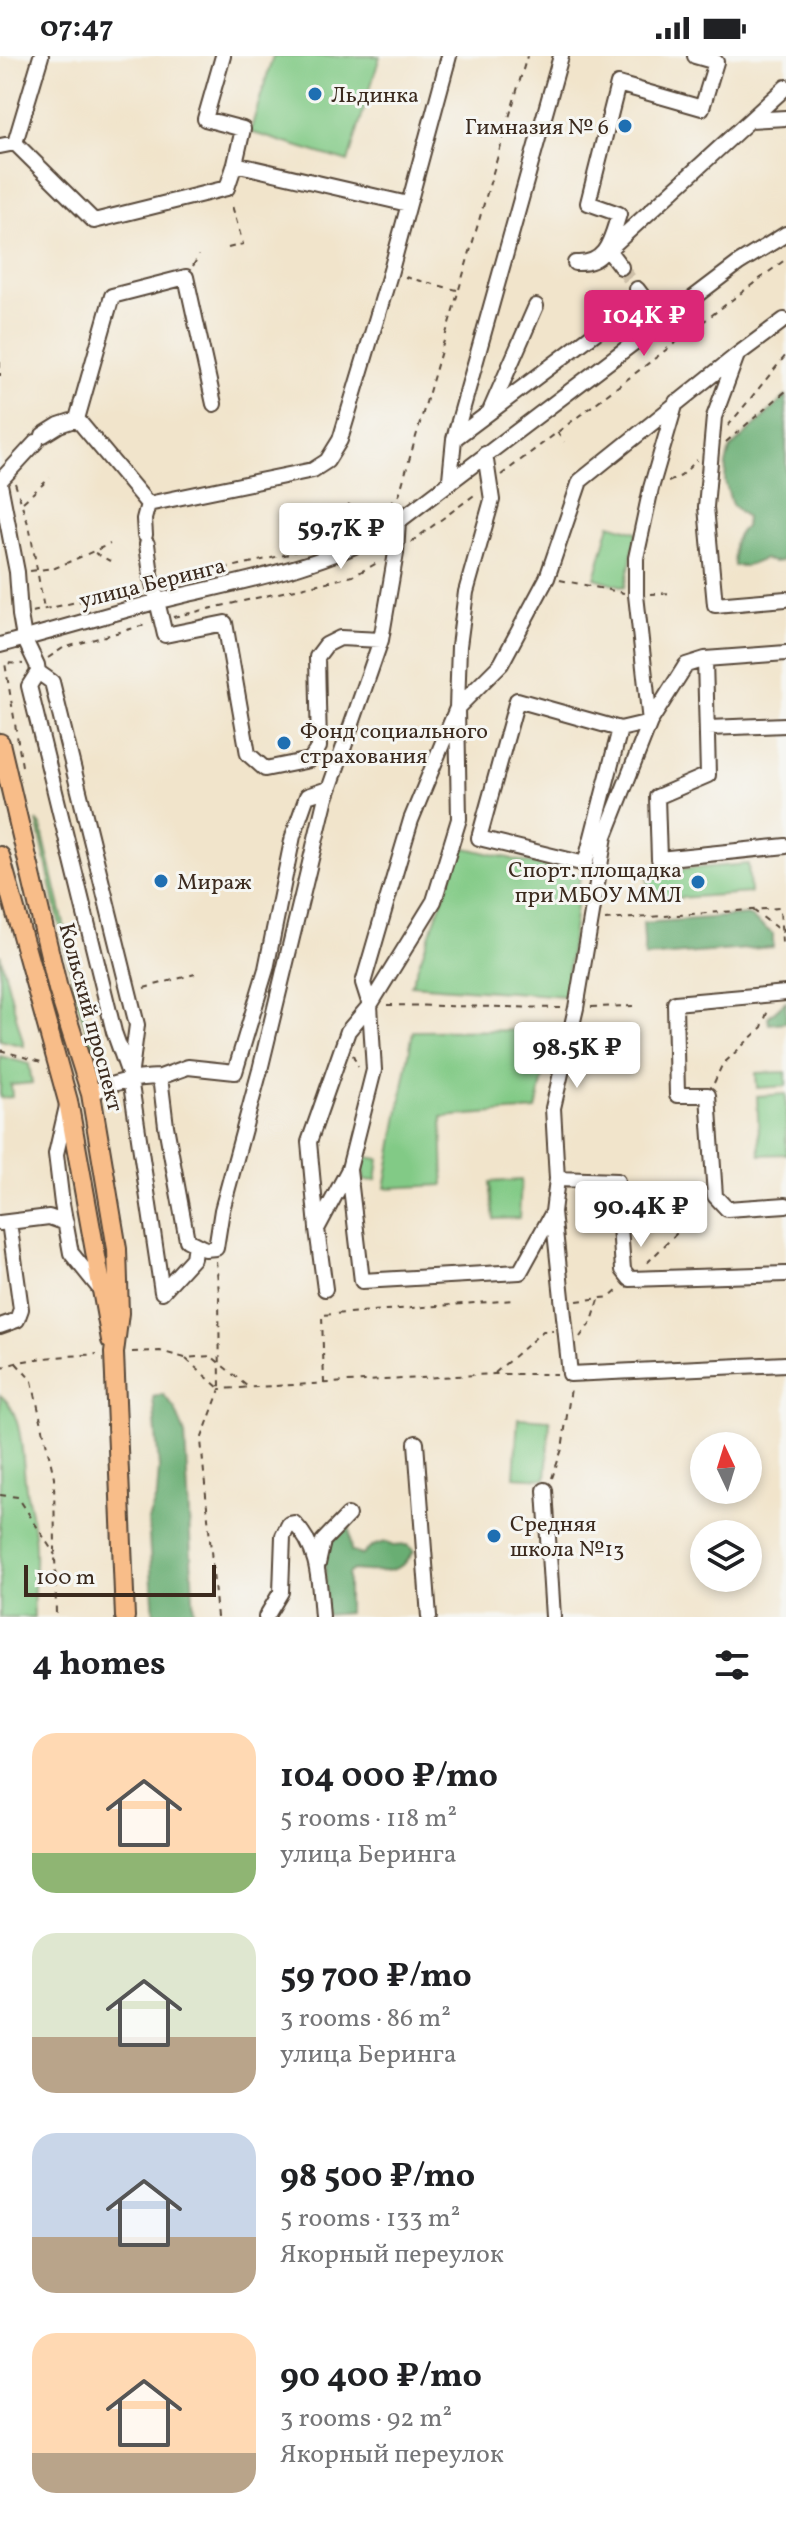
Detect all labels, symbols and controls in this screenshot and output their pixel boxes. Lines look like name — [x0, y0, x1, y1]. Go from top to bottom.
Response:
text: 07:47 — [40, 7, 114, 49]
place label: Льдинка — [331, 81, 419, 112]
marker: Льдинка — [306, 85, 324, 103]
place label: Гимназия № 6 — [465, 113, 609, 144]
marker: Гимназия № 6 — [616, 117, 634, 135]
pin: 104K ₽ — [579, 290, 709, 358]
text: 104K ₽ — [602, 298, 686, 334]
pin: 59.7K ₽ — [267, 503, 415, 571]
text: 59.7K ₽ — [297, 511, 385, 547]
street label: улица Беринга — [76, 551, 229, 618]
place label: Фонд социального страхования — [300, 717, 488, 773]
marker: Фонд социального страхования — [275, 734, 293, 752]
place label: Спорт. площадка при МБОУ ММЛ — [508, 856, 682, 912]
place label: Мираж — [177, 868, 252, 899]
marker: Мираж — [152, 872, 170, 890]
marker: Спорт. площадка при МБОУ ММЛ — [689, 873, 707, 891]
street label: Кольский проспект — [49, 920, 130, 1115]
pin: 98.5K ₽ — [503, 1022, 651, 1090]
text: 98.5K ₽ — [532, 1030, 622, 1066]
pin: 90.4K ₽ — [567, 1181, 715, 1249]
text: 90.4K ₽ — [593, 1189, 689, 1225]
north arrow — [690, 1432, 762, 1504]
map controls — [690, 1432, 762, 1592]
place label: Средняя школа №13 — [510, 1510, 624, 1566]
button: layers — [690, 1520, 762, 1592]
marker: Средняя школа №13 — [485, 1527, 503, 1545]
scale bar — [24, 1561, 216, 1597]
text: 100 m — [36, 1563, 95, 1594]
text: 4 homes — [32, 1642, 166, 1689]
icon: filters — [710, 1643, 754, 1687]
text: 104 000 ₽/mo — [280, 1754, 498, 1801]
icon: home — [96, 1765, 192, 1861]
text: 5 rooms · 118 m² — [280, 1801, 457, 1837]
text: улица Беринга — [280, 1837, 457, 1873]
text: 59 700 ₽/mo — [280, 1954, 472, 2001]
icon: home — [96, 1965, 192, 2061]
text: 3 rooms · 86 m² — [280, 2001, 451, 2037]
text: улица Беринга — [280, 2037, 457, 2073]
text: 98 500 ₽/mo — [280, 2154, 475, 2201]
icon: home — [96, 2165, 192, 2261]
text: 5 rooms · 133 m² — [280, 2201, 460, 2237]
text: Якорный переулок — [280, 2237, 504, 2273]
text: 90 400 ₽/mo — [280, 2354, 482, 2401]
icon: home — [96, 2365, 192, 2461]
text: 3 rooms · 92 m² — [280, 2401, 452, 2437]
text: Якорный переулок — [280, 2437, 504, 2473]

